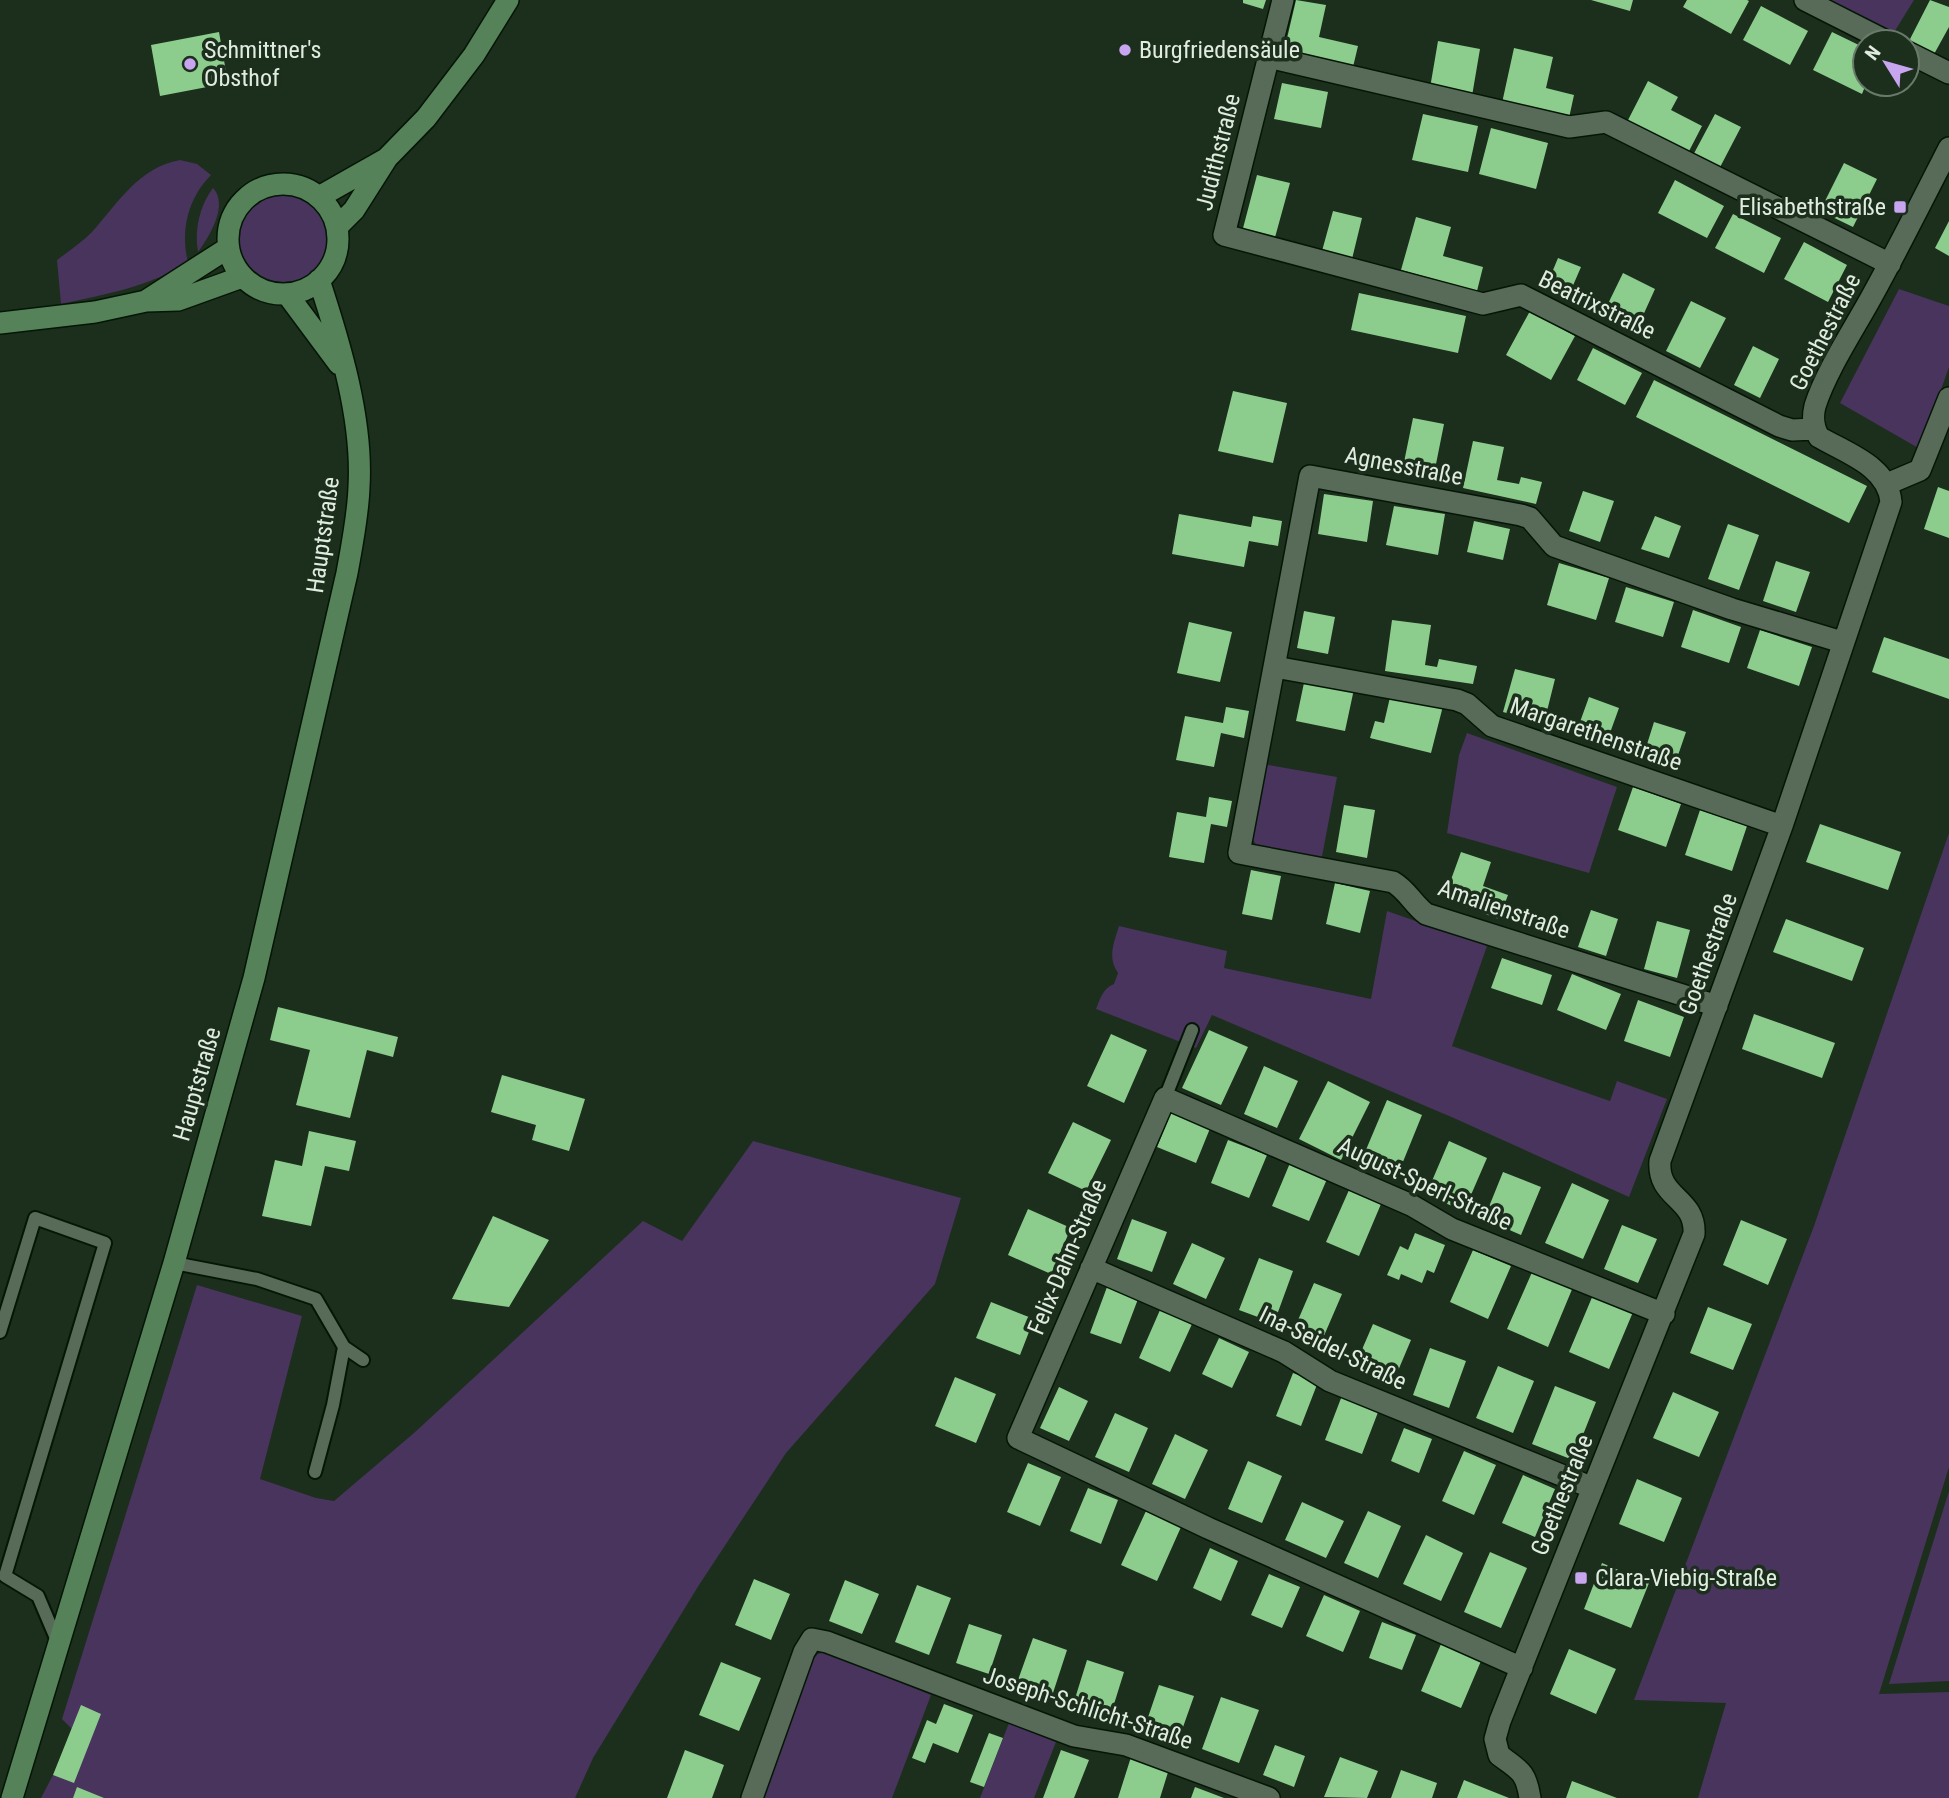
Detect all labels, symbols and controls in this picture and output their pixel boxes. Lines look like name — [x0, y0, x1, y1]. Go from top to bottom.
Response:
north arrow — [1851, 28, 1921, 98]
place label: Schmittner's Obsthof — [204, 36, 321, 92]
place label: Burgfriedensäule — [1139, 36, 1300, 64]
marker: Burgfriedensäule — [1117, 42, 1133, 58]
text: N — [1860, 42, 1886, 65]
marker: Schmittner's Obsthof — [182, 56, 198, 72]
street label: Judithstraße — [1190, 91, 1246, 213]
place label: Elisabethstraße — [1739, 193, 1886, 221]
marker: Elisabethstraße — [1892, 199, 1908, 215]
street label: Beatrixstraße — [1534, 265, 1660, 345]
street label: Goethestraße — [1784, 269, 1866, 395]
street label: Agnesstraße — [1343, 441, 1465, 491]
street label: Hauptstraße — [301, 475, 345, 595]
street label: Margarethenstraße — [1506, 691, 1686, 777]
street label: Amalienstraße — [1434, 873, 1574, 945]
street label: Goethestraße — [1673, 889, 1743, 1019]
street label: Hauptstraße — [167, 1024, 227, 1144]
street label: August-Sperl-Straße — [1334, 1131, 1516, 1237]
street label: Felix-Dahn-Straße — [1022, 1175, 1112, 1339]
street label: Ina-Seidel-Straße — [1255, 1300, 1411, 1396]
street label: Goethestraße — [1525, 1431, 1599, 1559]
place label: Clara-Viebig-Straße — [1595, 1564, 1777, 1592]
marker: Clara-Viebig-Straße — [1573, 1570, 1589, 1586]
street label: Joseph-Schlicht-Straße — [980, 1661, 1196, 1755]

